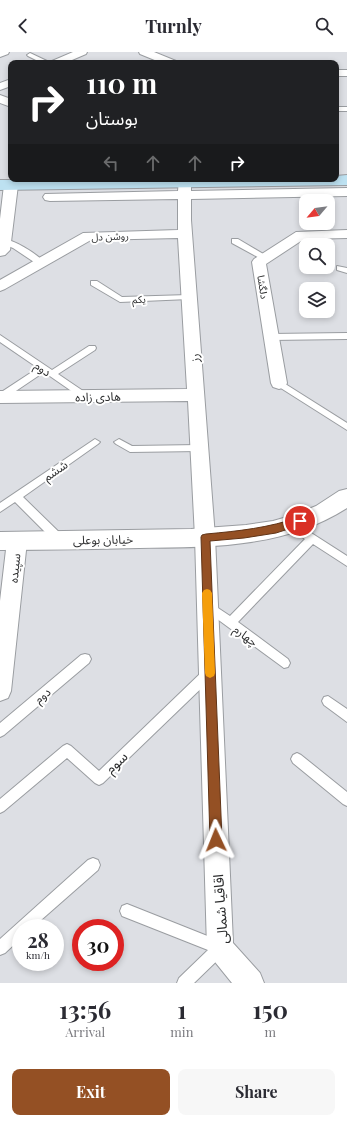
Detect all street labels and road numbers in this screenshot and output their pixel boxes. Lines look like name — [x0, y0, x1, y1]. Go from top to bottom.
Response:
street label: روشن دل — [91, 228, 129, 244]
street label: دلگشا — [254, 274, 272, 300]
street label: یکم — [132, 292, 146, 307]
street label: رز — [186, 353, 202, 364]
street label: دوم — [30, 357, 55, 381]
street label: هادی زاده — [75, 388, 121, 404]
street label: ششم — [40, 456, 72, 486]
street label: خیابان بوعلی — [73, 530, 133, 548]
street label: سپیده — [4, 552, 25, 584]
street label: چهارم — [229, 621, 261, 651]
street label: دوم — [30, 683, 55, 708]
street label: سوم — [101, 747, 133, 779]
street label: اقاقیا شمالی — [208, 874, 232, 944]

